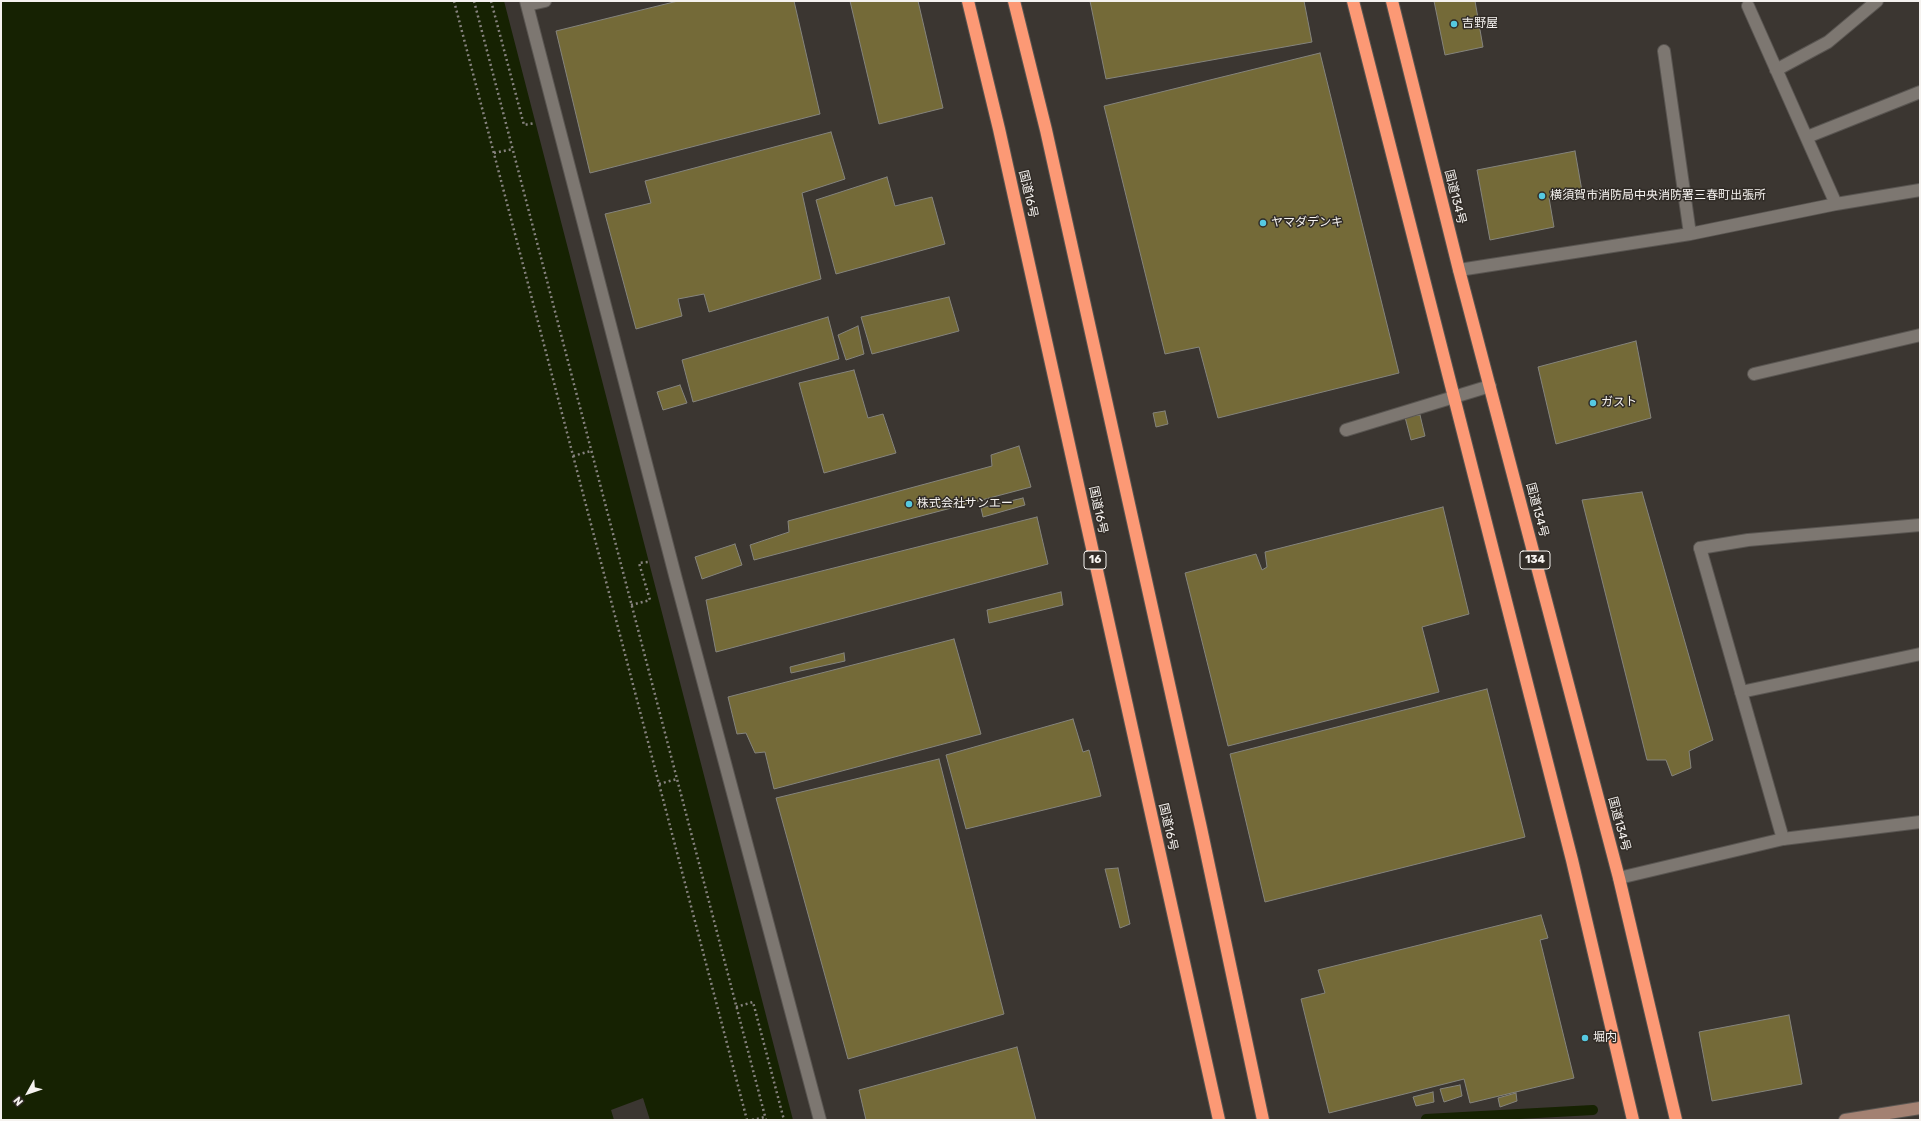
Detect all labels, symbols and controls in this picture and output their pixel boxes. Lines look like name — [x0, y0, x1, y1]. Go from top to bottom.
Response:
place label: 吉野屋 — [1462, 17, 1498, 31]
marker: 吉野屋 — [1449, 19, 1459, 29]
street label: 国道134号 — [1441, 168, 1469, 226]
street label: 国道16号 — [1016, 169, 1040, 219]
place label: 横須賀市消防局中央消防署三春町出張所 — [1550, 189, 1766, 203]
marker: 横須賀市消防局中央消防署三春町出張所 — [1537, 191, 1547, 201]
place label: ヤマダデンキ — [1271, 216, 1343, 230]
marker: ヤマダデンキ — [1258, 218, 1268, 228]
place label: ガスト — [1601, 396, 1637, 410]
marker: ガスト — [1588, 398, 1598, 408]
street label: 国道134号 — [1523, 481, 1551, 539]
street label: 国道16号 — [1086, 485, 1110, 535]
place label: 株式会社サンエー — [917, 497, 1013, 511]
marker: 株式会社サンエー — [904, 499, 914, 509]
road number: 16 — [1084, 551, 1106, 569]
road number: 134 — [1520, 551, 1550, 569]
street label: 国道134号 — [1605, 795, 1633, 853]
street label: 国道16号 — [1156, 802, 1180, 852]
place label: 堀内 — [1593, 1031, 1617, 1045]
marker: 堀内 — [1580, 1033, 1590, 1043]
north arrow — [8, 1073, 48, 1113]
text: N — [11, 1094, 26, 1108]

